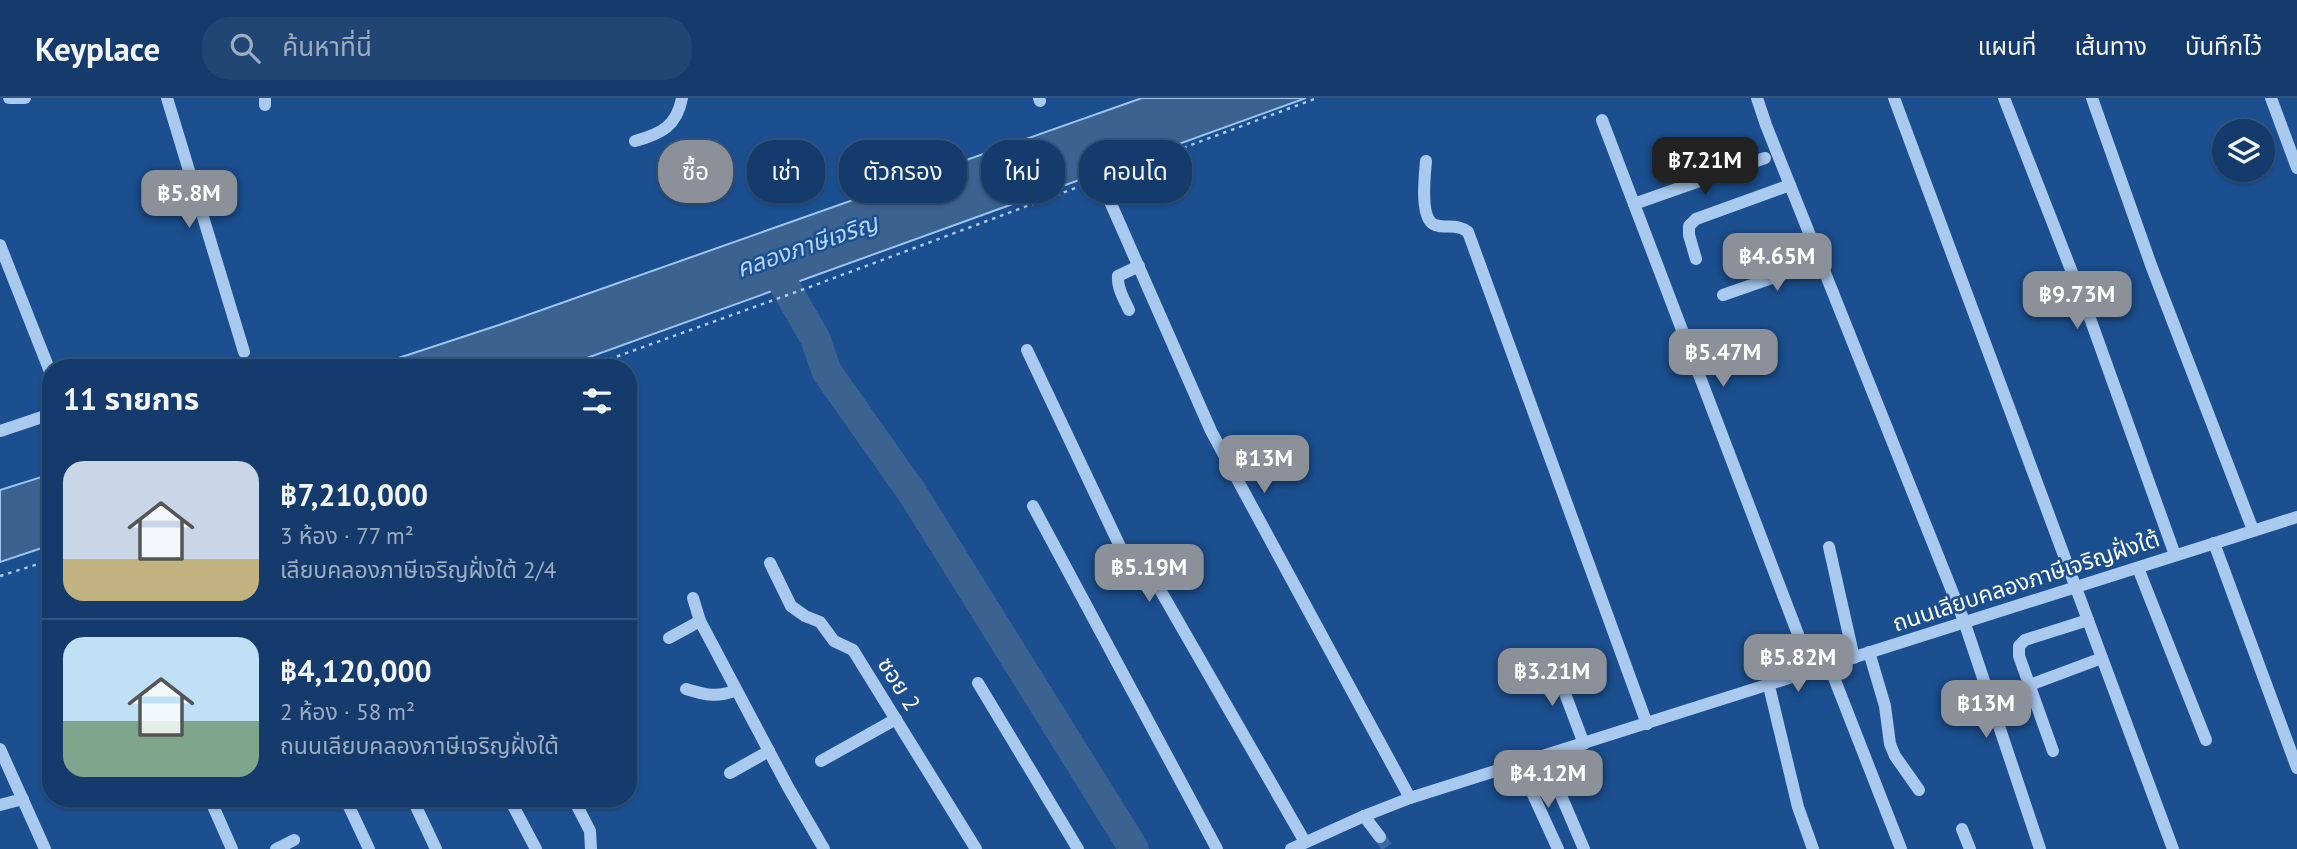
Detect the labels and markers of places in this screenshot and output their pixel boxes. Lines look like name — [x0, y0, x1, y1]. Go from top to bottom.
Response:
pin: ฿7.21M — [1648, 138, 1762, 197]
pin: ฿5.8M — [140, 170, 238, 230]
pin: ฿4.65M — [1720, 234, 1834, 293]
pin: ฿9.73M — [2020, 272, 2134, 331]
pin: ฿5.47M — [1666, 330, 1780, 389]
pin: ฿13M — [1223, 436, 1305, 495]
pin: ฿5.19M — [1092, 545, 1206, 604]
pin: ฿5.82M — [1741, 634, 1855, 694]
pin: ฿3.21M — [1495, 648, 1609, 708]
pin: ฿13M — [1945, 680, 2027, 740]
pin: ฿4.12M — [1491, 750, 1605, 810]

